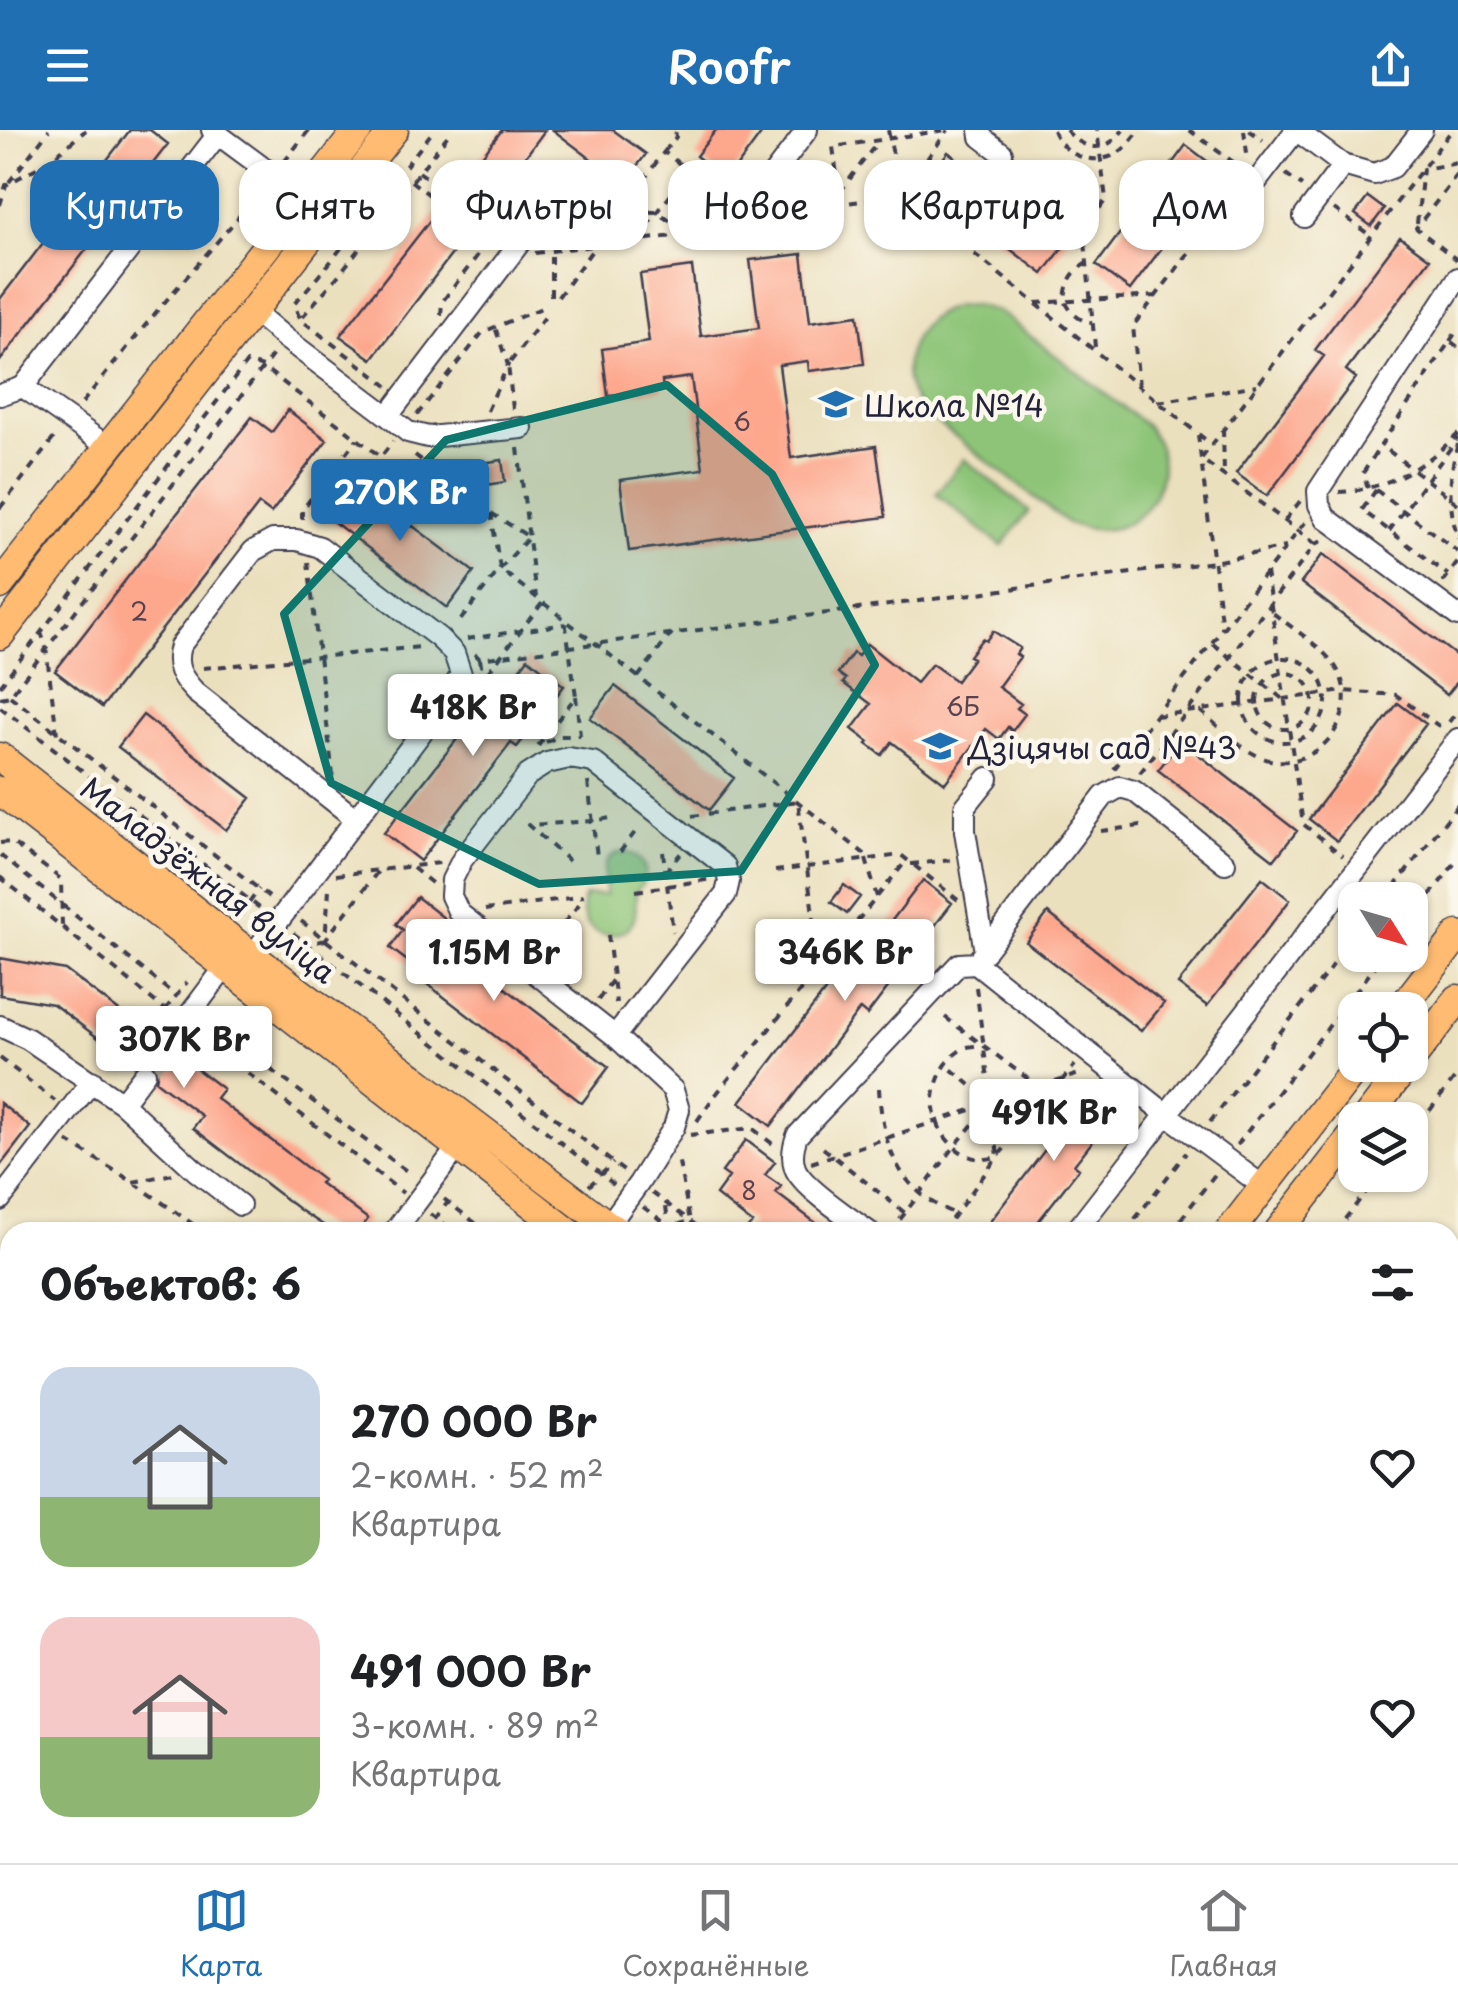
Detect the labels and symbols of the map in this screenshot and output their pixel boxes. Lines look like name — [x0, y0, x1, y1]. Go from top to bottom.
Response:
place label: Школа №14 — [864, 382, 1044, 427]
school or university icon: Школа №14 — [817, 385, 855, 423]
house number: 6 — [733, 402, 751, 440]
pin: 270K Br — [308, 459, 492, 544]
house number: 2 — [130, 592, 148, 630]
pin: 418K Br — [381, 674, 565, 759]
house number: 6Б — [946, 687, 980, 725]
place label: Дзіцячы сад №43 — [967, 724, 1237, 769]
school or university icon: Дзіцячы сад №43 — [921, 727, 959, 765]
street label: Маладзёжная вуліца — [72, 765, 347, 994]
north arrow — [1338, 882, 1428, 972]
pin: 1.15M Br — [391, 919, 597, 1004]
pin: 346K Br — [753, 919, 937, 1004]
pin: 307K Br — [92, 1006, 276, 1091]
pin: 491K Br — [962, 1079, 1146, 1164]
house number: 8 — [741, 1171, 757, 1209]

